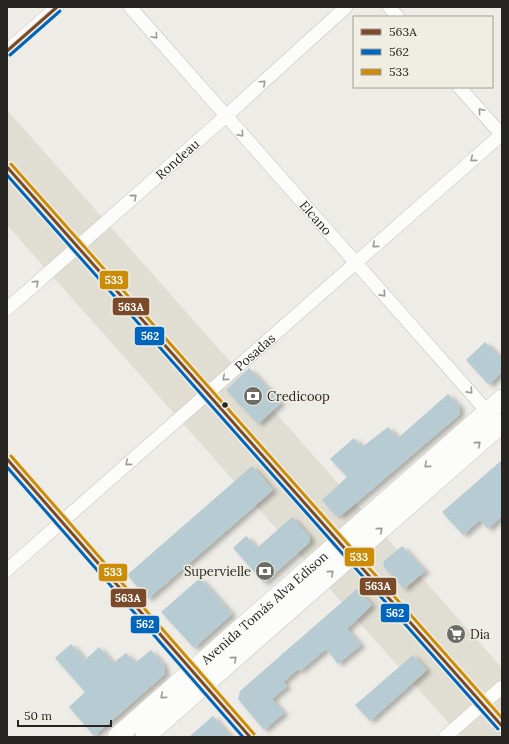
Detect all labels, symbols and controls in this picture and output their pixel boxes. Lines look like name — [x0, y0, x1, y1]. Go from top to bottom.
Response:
legend — [353, 16, 493, 88]
text: 563A — [389, 24, 417, 39]
one-way arrow — [151, 31, 158, 39]
text: 562 — [389, 44, 409, 59]
text: 533 — [389, 64, 409, 79]
one-way arrow — [258, 81, 265, 88]
one-way arrow — [478, 108, 485, 116]
one-way arrow — [237, 129, 244, 136]
street label: Rondeau — [152, 135, 203, 183]
one-way arrow — [470, 155, 477, 162]
one-way arrow — [129, 195, 136, 202]
street label: Elcano — [296, 197, 336, 239]
one-way arrow — [372, 241, 380, 248]
line badge: 533 — [99, 270, 129, 290]
text: 533 — [105, 273, 123, 287]
one-way arrow — [31, 280, 39, 288]
one-way arrow — [378, 289, 386, 297]
line badge: 563A — [112, 297, 150, 316]
text: 563A — [118, 300, 145, 314]
line badge: 562 — [134, 326, 165, 346]
text: 562 — [141, 329, 159, 343]
street label: Posadas — [231, 329, 279, 374]
one-way arrow — [222, 373, 230, 380]
bank icon: Credicoop — [242, 385, 264, 407]
one-way arrow — [465, 386, 472, 394]
place label: Credicoop — [267, 388, 330, 405]
unlabelled marker — [220, 400, 230, 410]
one-way arrow — [473, 442, 481, 449]
one-way arrow — [125, 459, 132, 466]
one-way arrow — [424, 460, 431, 467]
one-way arrow — [375, 527, 383, 535]
street label: Avenida Tomás Alva Edison — [197, 547, 331, 669]
line badge: 533 — [344, 547, 375, 567]
text: 533 — [350, 550, 368, 564]
bank icon: Supervielle — [254, 560, 276, 582]
line badge: 533 — [98, 563, 128, 582]
place label: Supervielle — [184, 563, 251, 580]
text: 533 — [104, 565, 122, 579]
one-way arrow — [327, 570, 334, 577]
line badge: 563A — [359, 577, 397, 596]
text: 563A — [365, 579, 392, 593]
line badge: 563A — [110, 588, 147, 608]
text: 563A — [115, 591, 142, 605]
line badge: 562 — [380, 603, 410, 623]
text: 562 — [386, 606, 404, 620]
line badge: 562 — [130, 615, 160, 634]
text: 562 — [136, 617, 154, 631]
supermarket icon: Dia — [445, 623, 467, 645]
place label: Dia — [470, 626, 490, 643]
one-way arrow — [229, 656, 237, 663]
one-way arrow — [161, 692, 168, 699]
scale bar — [18, 702, 111, 728]
text: 50 m — [24, 708, 52, 723]

